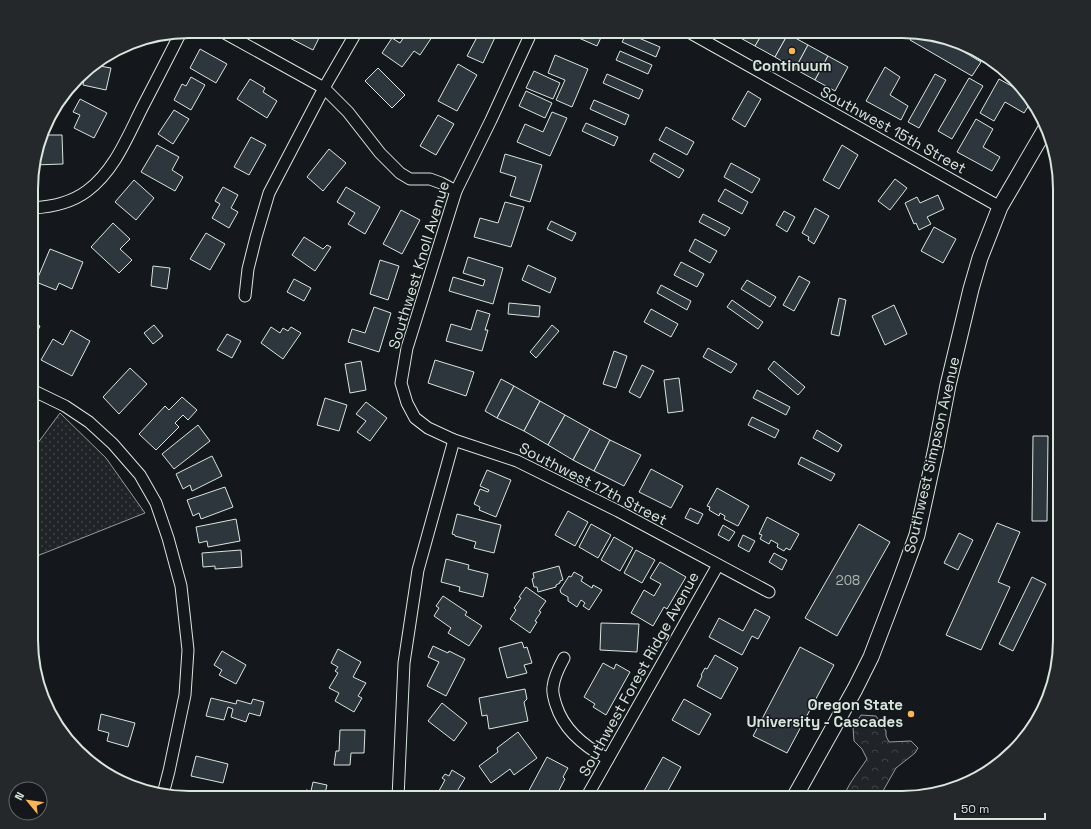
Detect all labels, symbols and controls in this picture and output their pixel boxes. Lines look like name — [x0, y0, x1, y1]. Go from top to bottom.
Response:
marker: Continuum — [787, 46, 797, 56]
place label: Continuum — [752, 56, 832, 75]
street label: Southwest 15th Street — [817, 82, 970, 178]
street label: Southwest Knoll Avenue — [384, 179, 453, 351]
street label: Southwest Simpson Avenue — [900, 355, 963, 555]
street label: Southwest 17th Street — [516, 438, 670, 529]
street label: Southwest Forest Ridge Avenue — [574, 568, 703, 779]
house number: 208 — [836, 572, 860, 589]
place label: Oregon State University - Cascades — [746, 695, 903, 731]
marker: Oregon State University - Cascades — [906, 709, 916, 719]
north arrow — [8, 781, 48, 821]
text: N — [11, 790, 27, 803]
scale bar — [955, 795, 1045, 821]
text: 50 m — [961, 801, 989, 817]

